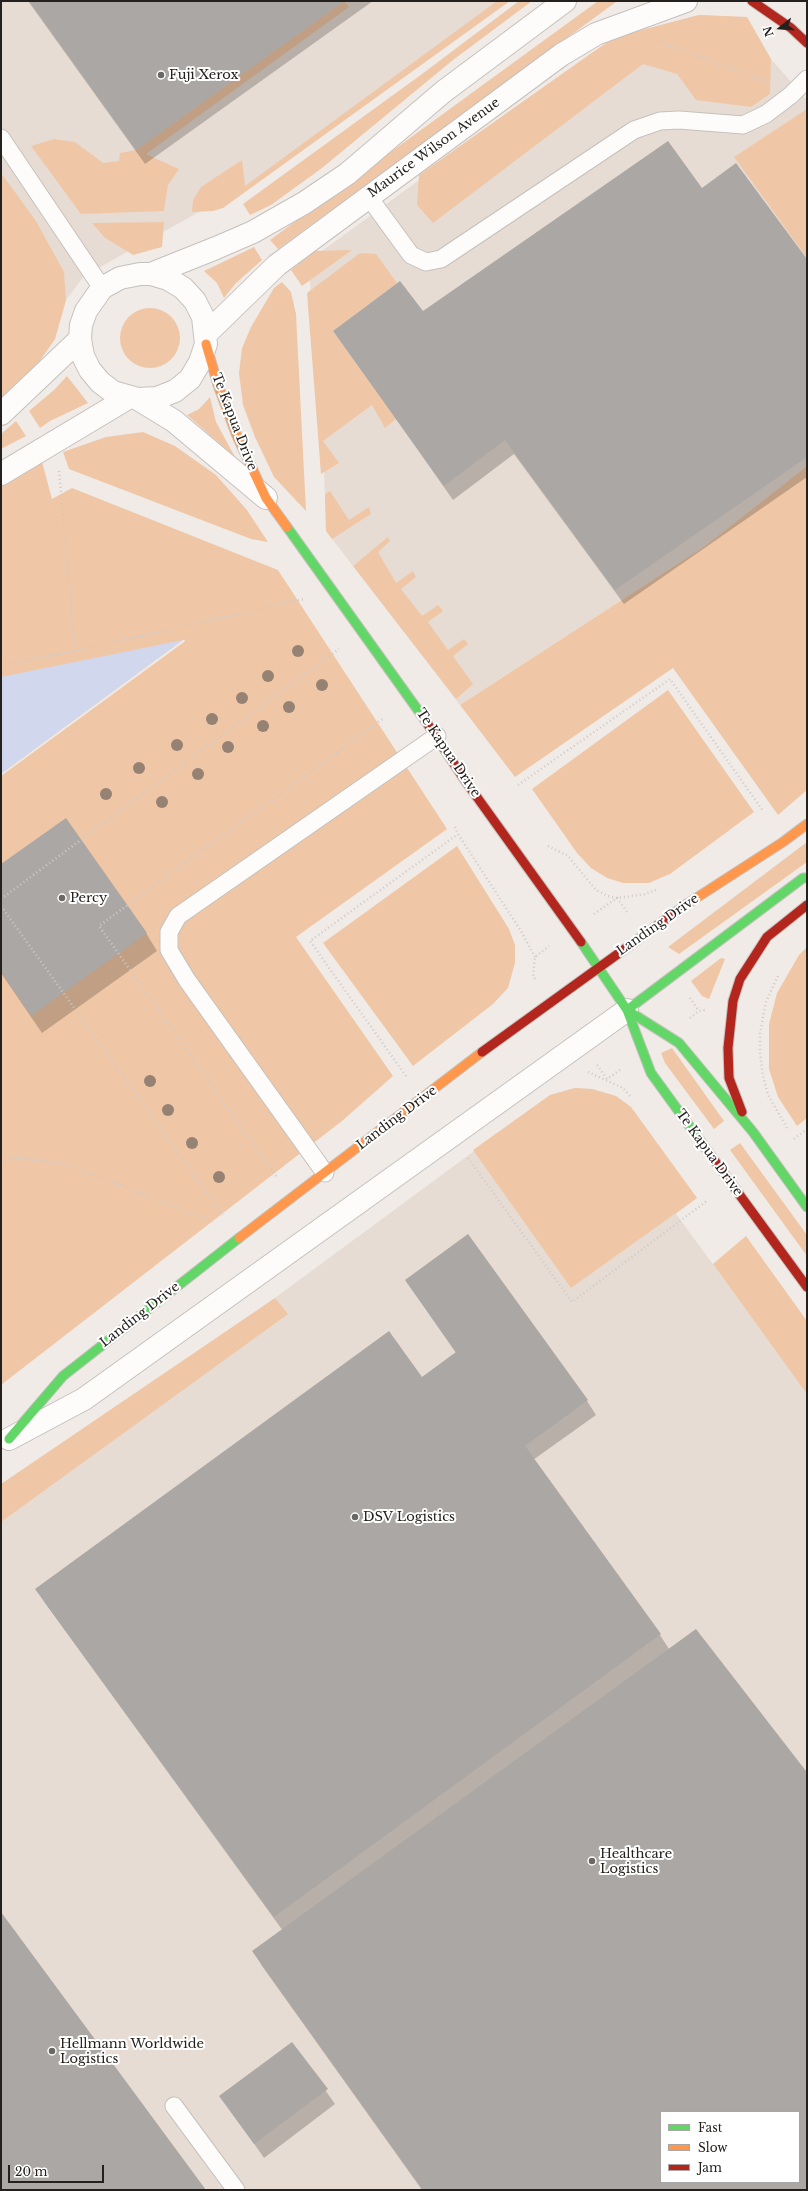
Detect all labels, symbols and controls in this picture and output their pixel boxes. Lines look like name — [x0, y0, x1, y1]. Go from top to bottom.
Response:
north arrow — [760, 8, 800, 48]
text: N — [760, 25, 777, 39]
place label: Fuji Xerox — [169, 67, 238, 83]
marker: Fuji Xerox — [156, 70, 166, 80]
street label: Maurice Wilson Avenue — [365, 95, 503, 201]
street label: Te Kapua Drive — [208, 371, 260, 473]
street label: Te Kapua Drive — [413, 706, 483, 800]
place label: Percy — [70, 890, 107, 906]
street label: Landing Drive — [614, 891, 702, 959]
marker: Percy — [57, 893, 67, 903]
street label: Landing Drive — [354, 1083, 440, 1153]
street label: Te Kapua Drive — [672, 1107, 746, 1199]
street label: Landing Drive — [97, 1279, 183, 1351]
place label: DSV Logistics — [363, 1509, 455, 1525]
marker: DSV Logistics — [350, 1512, 360, 1522]
place label: Healthcare Logistics — [600, 1846, 672, 1877]
marker: Healthcare Logistics — [587, 1856, 597, 1866]
place label: Hellmann Worldwide Logistics — [60, 2036, 204, 2067]
marker: Hellmann Worldwide Logistics — [47, 2046, 57, 2056]
legend — [660, 2111, 800, 2183]
text: Fast — [698, 2120, 722, 2135]
text: Slow — [698, 2140, 727, 2155]
scale bar — [10, 2157, 106, 2183]
text: Jam — [698, 2160, 722, 2175]
text: 20 m — [15, 2164, 47, 2179]

